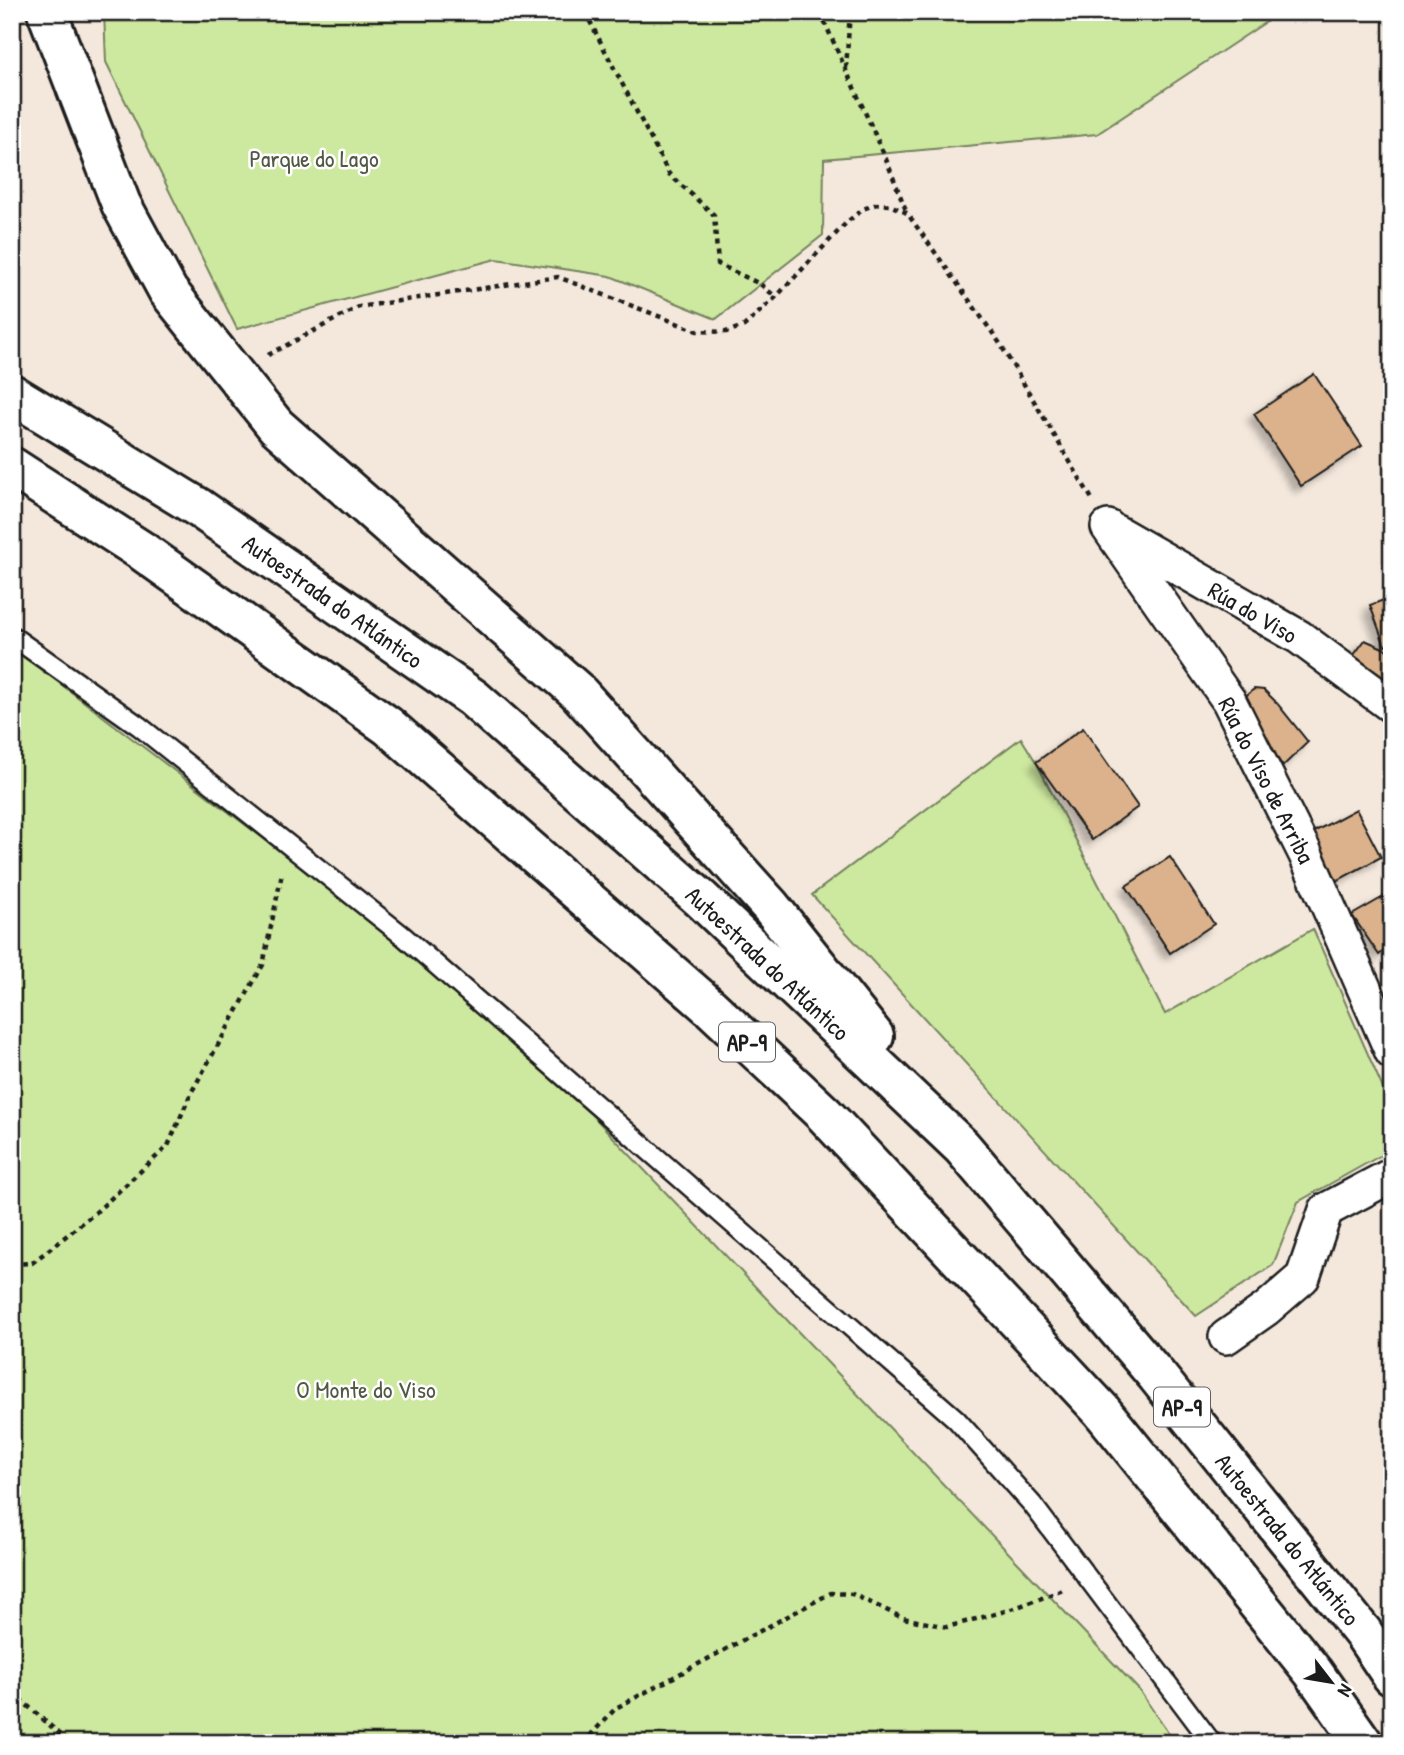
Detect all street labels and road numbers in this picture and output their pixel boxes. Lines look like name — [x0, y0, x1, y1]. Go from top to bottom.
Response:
street label: Autoestrada do Atlántico — [237, 527, 430, 675]
street label: Rúa do Viso — [1203, 574, 1304, 650]
street label: Rúa do Viso de Arriba — [1211, 691, 1323, 869]
street label: Autoestrada do Atlántico — [679, 879, 857, 1048]
road number: AP-9 — [719, 1023, 775, 1062]
road number: AP-9 — [1154, 1388, 1210, 1426]
street label: Autoestrada do Atlántico — [1209, 1446, 1368, 1632]

